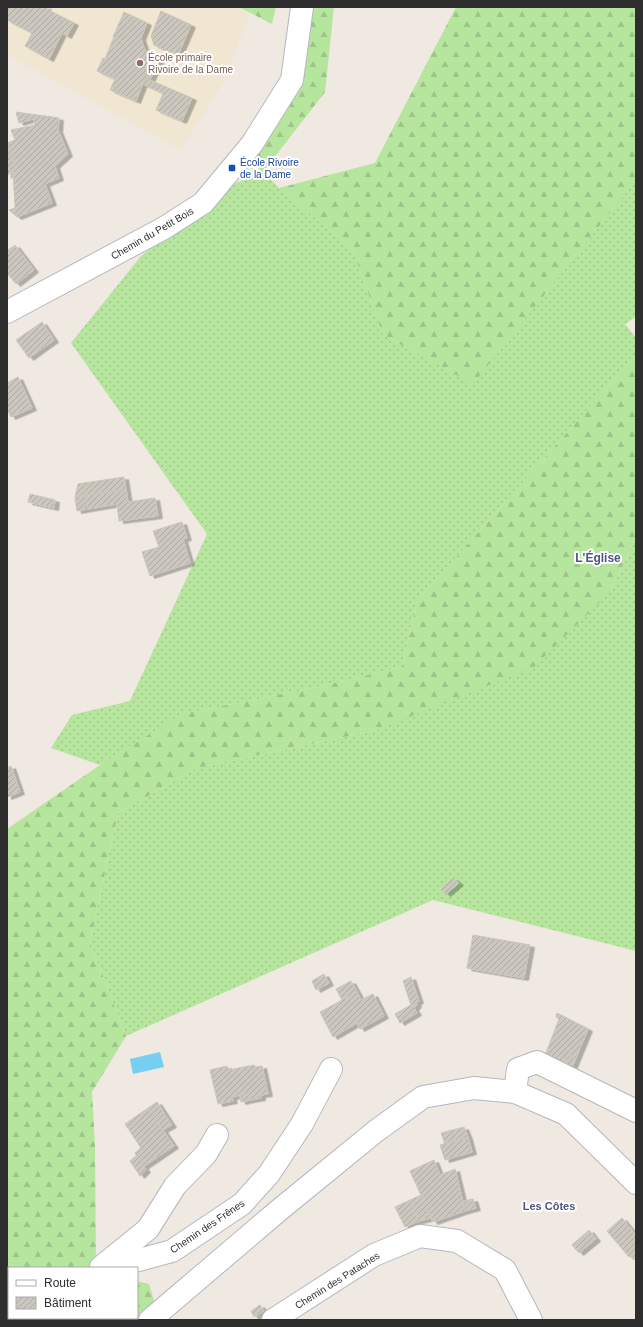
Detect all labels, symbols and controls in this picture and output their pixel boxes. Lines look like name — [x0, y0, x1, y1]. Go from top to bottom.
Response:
place label: École primaire Rivoire de la Dame — [148, 51, 233, 75]
marker: École primaire Rivoire de la Dame — [135, 58, 145, 68]
place label: École Rivoire de la Dame — [240, 156, 299, 180]
marker: École Rivoire de la Dame — [227, 163, 237, 173]
street label: Chemin du Petit Bois — [109, 205, 195, 262]
district label: L'Église — [575, 550, 621, 565]
street label: Chemin des Frênes — [168, 1197, 247, 1255]
district label: Les Côtes — [523, 1200, 575, 1212]
street label: Chemin des Pataches — [293, 1250, 382, 1311]
legend — [8, 1267, 138, 1319]
text: Route — [44, 1276, 76, 1290]
text: Bâtiment — [44, 1296, 92, 1310]

